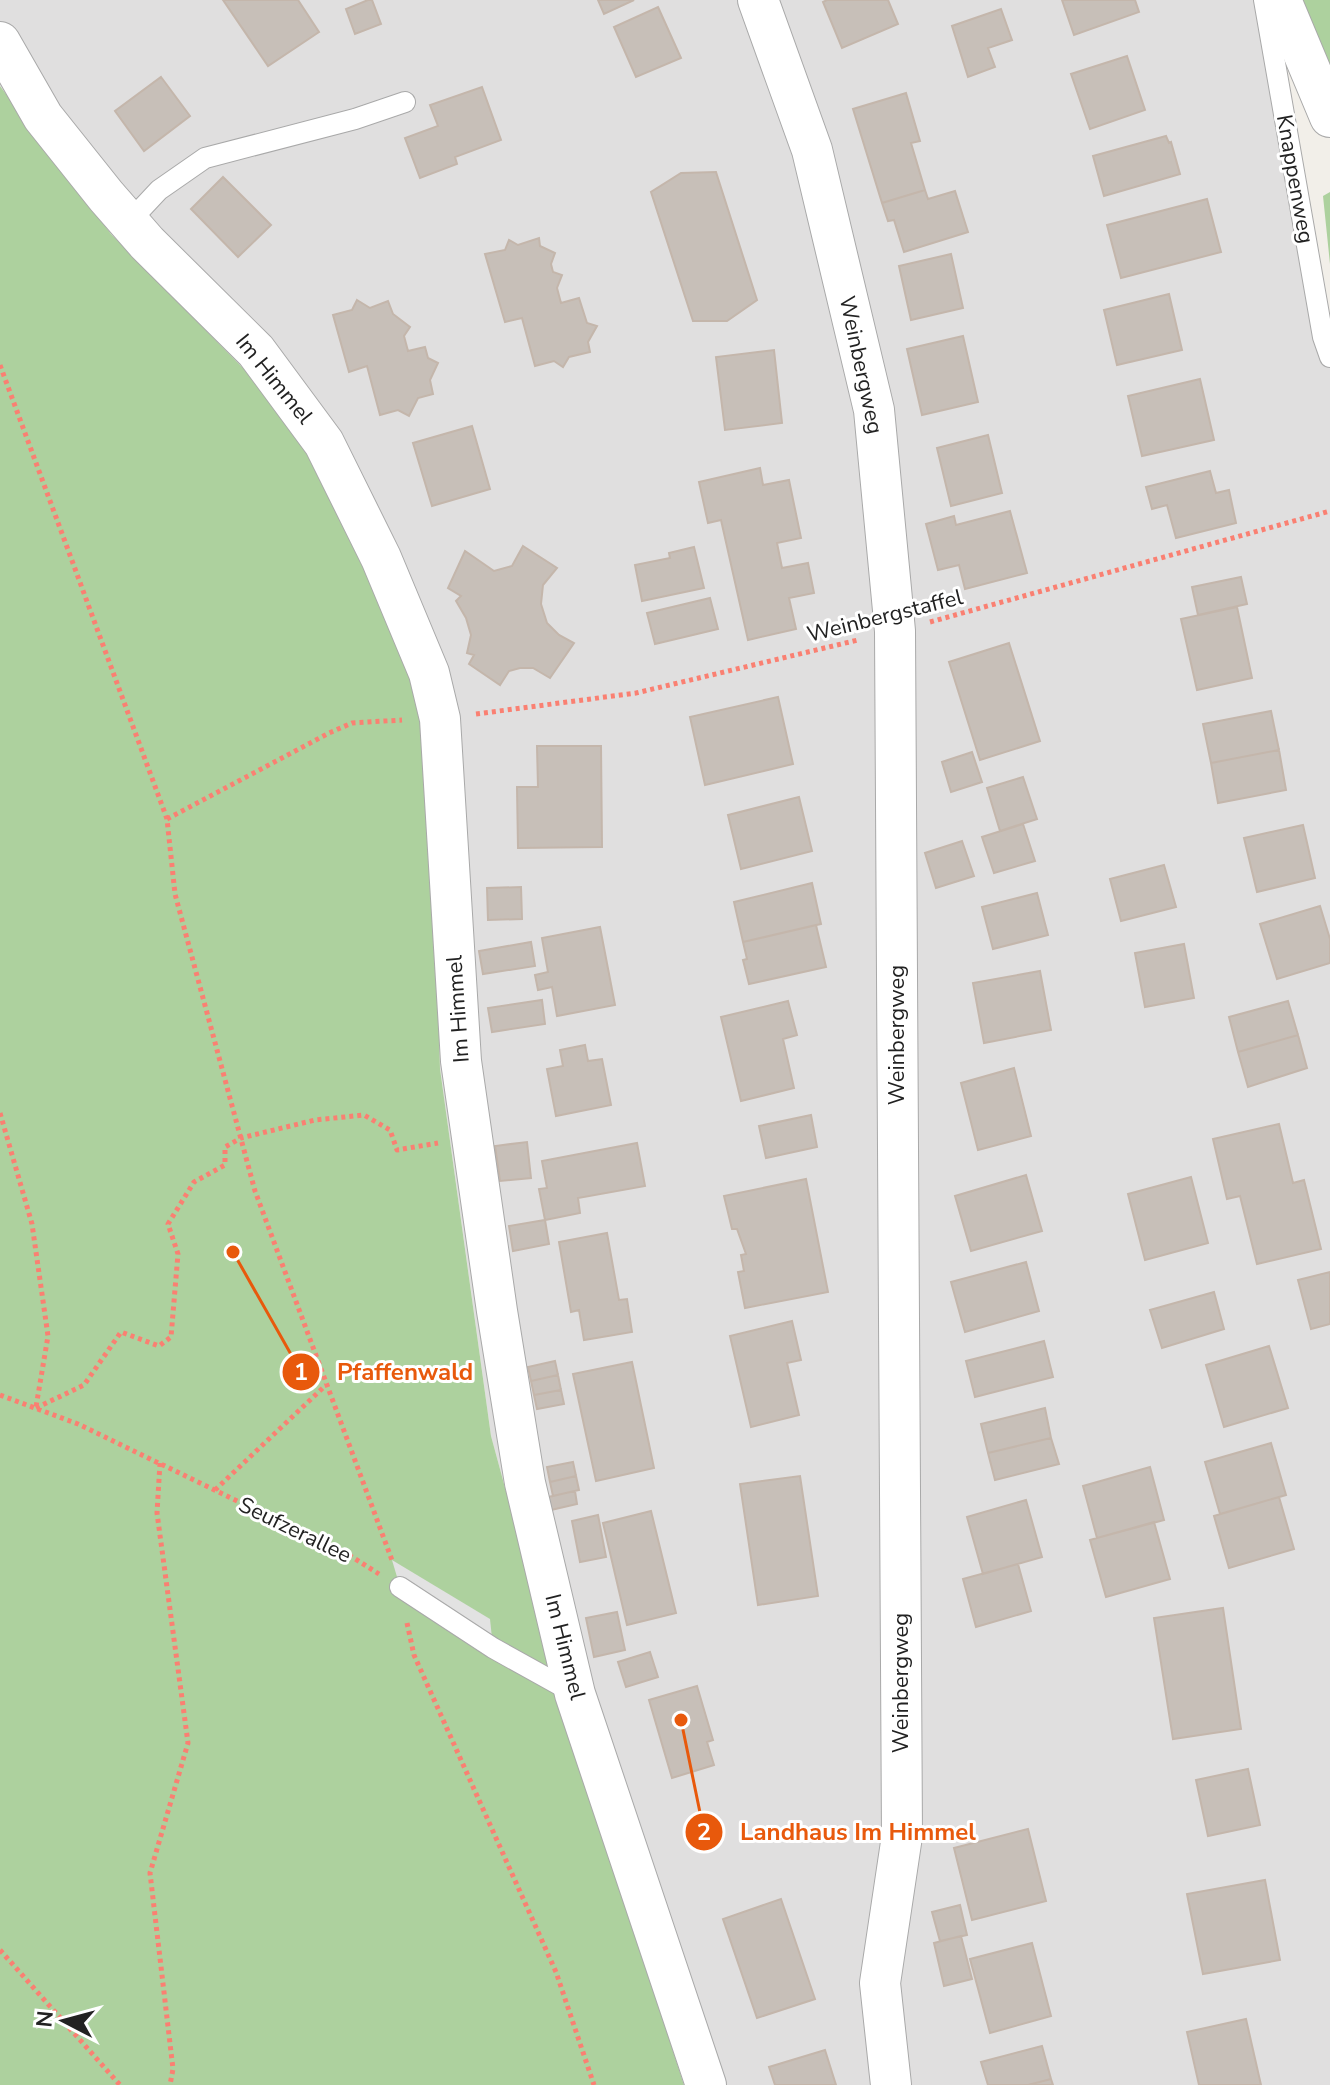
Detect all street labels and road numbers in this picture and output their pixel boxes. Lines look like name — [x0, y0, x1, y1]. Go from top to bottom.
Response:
street label: Knappenweg — [1269, 112, 1321, 246]
street label: Weinbergweg — [832, 293, 890, 437]
street label: Im Himmel — [228, 328, 320, 431]
street label: Weinbergstaffel — [804, 582, 966, 650]
street label: Im Himmel — [439, 954, 477, 1064]
street label: Weinbergweg — [882, 965, 912, 1105]
street label: Seufzerallee — [234, 1490, 356, 1570]
street label: Im Himmel — [537, 1591, 593, 1703]
street label: Weinbergweg — [886, 1613, 916, 1753]

